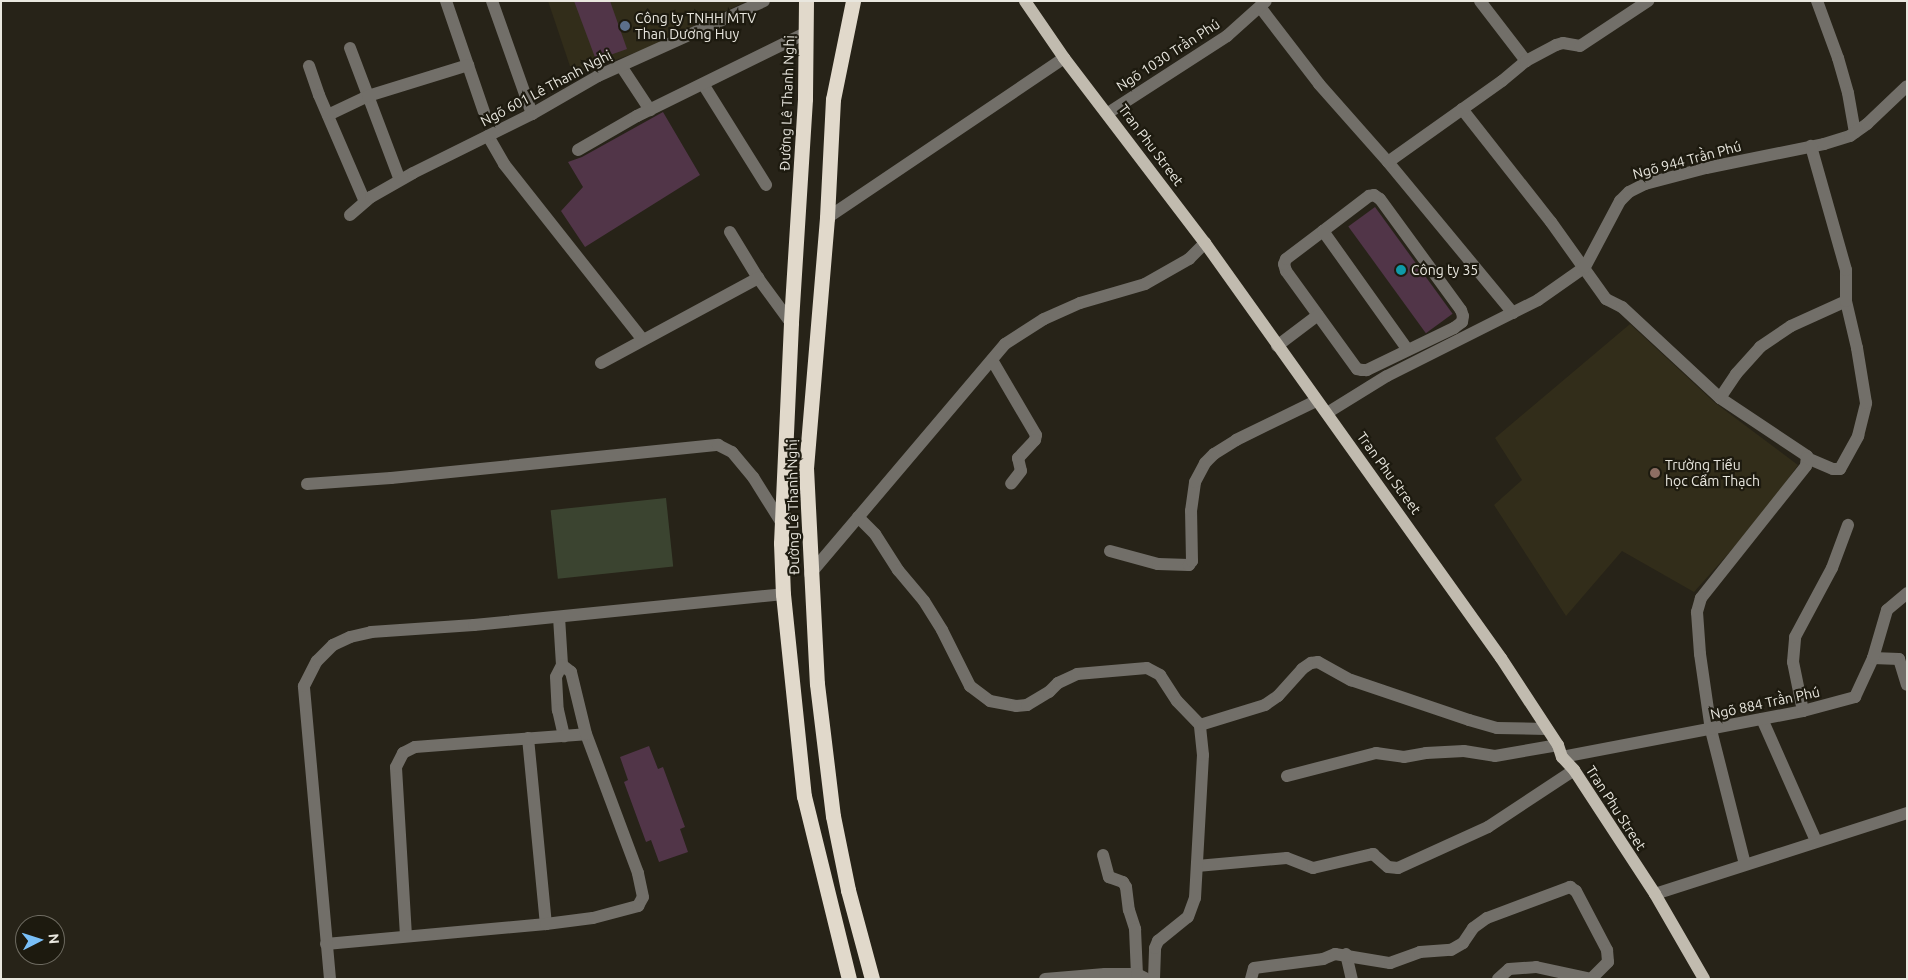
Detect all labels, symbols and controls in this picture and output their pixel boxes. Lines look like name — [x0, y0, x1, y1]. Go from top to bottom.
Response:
place label: Công ty TNHH MTV Than Dương Huy — [635, 10, 756, 42]
street label: Ngõ 1030 Trần Phú — [1113, 15, 1223, 95]
marker: Công ty TNHH MTV Than Dương Huy — [619, 20, 631, 32]
street label: Đường Lê Thanh Nghị — [776, 35, 798, 171]
street label: Ngõ 601 Lê Thanh Nghị — [478, 46, 614, 130]
street label: Tran Phu Street — [1115, 101, 1187, 189]
street label: Ngõ 944 Trần Phú — [1631, 137, 1743, 183]
place label: Công ty 35 — [1411, 262, 1478, 278]
marker: Công ty 35 — [1395, 264, 1407, 276]
street label: Tran Phu Street — [1354, 429, 1424, 517]
street label: Đường Lê Thanh Nghị — [783, 439, 803, 575]
place label: Trường Tiểu học Cẩm Thạch — [1665, 457, 1760, 490]
marker: Trường Tiểu học Cẩm Thạch — [1649, 467, 1661, 479]
street label: Ngõ 884 Trần Phú — [1709, 683, 1821, 723]
street label: Tran Phu Street — [1582, 762, 1650, 854]
north arrow — [15, 915, 65, 965]
text: N — [46, 933, 62, 945]

